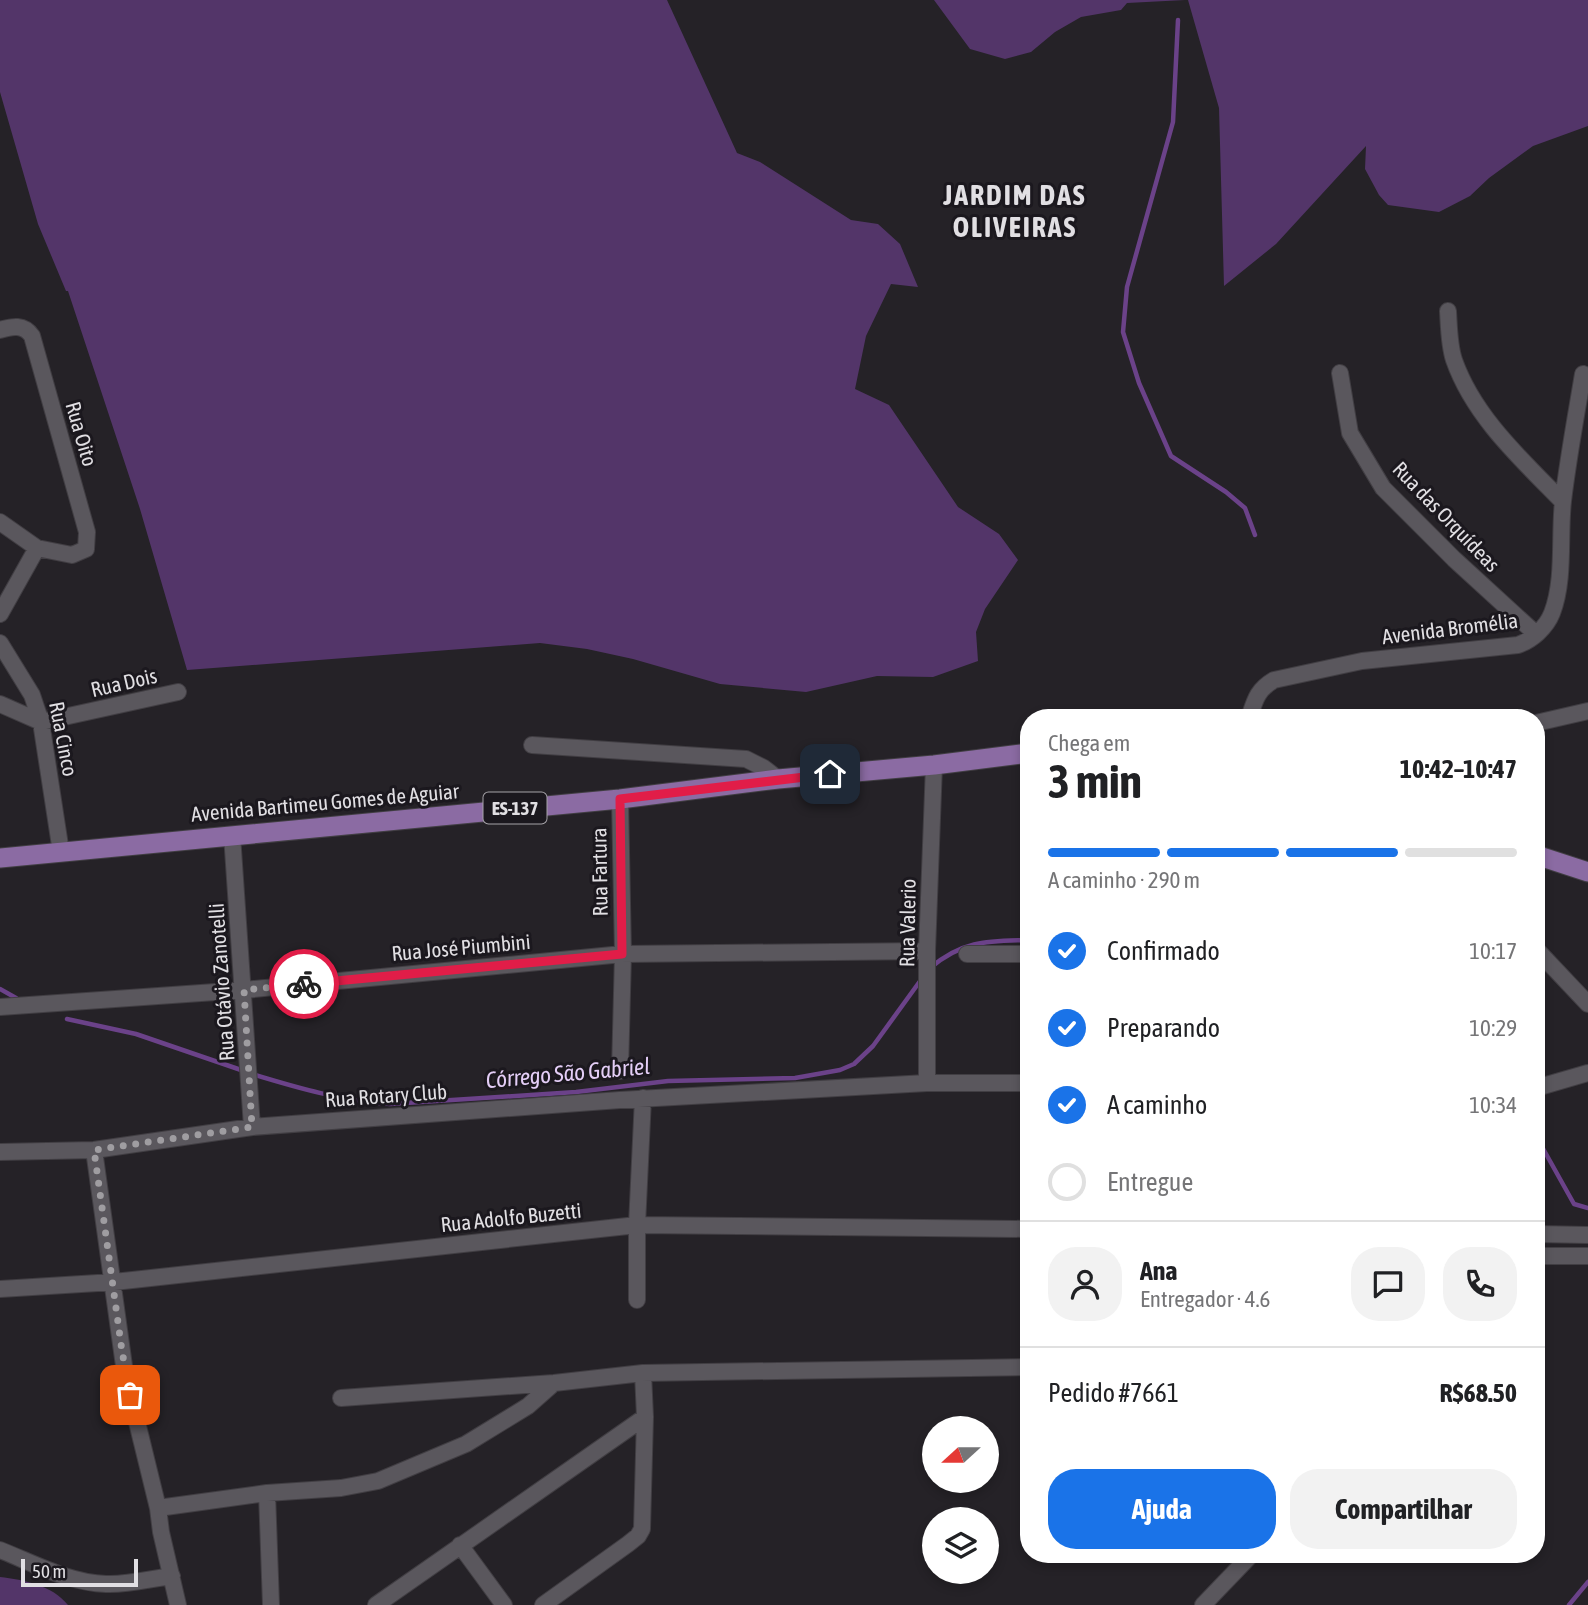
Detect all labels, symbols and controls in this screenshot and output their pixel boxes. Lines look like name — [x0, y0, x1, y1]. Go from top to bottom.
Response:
district label: JARDIM DAS OLIVEIRAS — [942, 179, 1087, 243]
street label: Rua Oito — [61, 399, 103, 469]
street label: Rua das Orquídeas — [1388, 456, 1505, 576]
street label: Avenida Bromélia — [1381, 608, 1519, 648]
street label: Rua Dois — [88, 663, 159, 701]
street label: Rua Cinco — [45, 700, 83, 778]
text: Chega em — [1048, 730, 1130, 756]
pin — [800, 744, 860, 804]
text: 10:42–10:47 — [1400, 754, 1517, 784]
icon: home — [811, 755, 849, 793]
text: 3 min — [1048, 755, 1142, 808]
street label: Avenida Bartimeu Gomes de Aguiar — [190, 778, 461, 826]
road number: ES-137 — [484, 792, 546, 824]
street label: Rua Fartura — [586, 827, 612, 917]
text: A caminho · 290 m — [1048, 867, 1200, 893]
street label: Rua Valerio — [894, 879, 920, 967]
street label: Rua Otávio Zanotelli — [204, 902, 238, 1062]
street label: Rua José Piumbini — [390, 929, 531, 965]
icon: check — [1048, 932, 1086, 970]
text: Confirmado — [1107, 936, 1220, 966]
text: 10:17 — [1469, 938, 1517, 964]
courier — [269, 949, 339, 1019]
icon: bike — [285, 965, 323, 1003]
icon: check — [1048, 1009, 1086, 1047]
text: Preparando — [1107, 1013, 1220, 1043]
text: 10:29 — [1469, 1015, 1517, 1041]
water label: Córrego São Gabriel — [485, 1053, 651, 1093]
street label: Rua Rotary Club — [324, 1079, 448, 1111]
icon: check — [1048, 1086, 1086, 1124]
text: A caminho — [1107, 1090, 1207, 1120]
text: 10:34 — [1469, 1092, 1517, 1118]
text: Entregue — [1107, 1167, 1193, 1197]
street label: Rua Adolfo Buzetti — [439, 1198, 582, 1236]
button: person — [1048, 1247, 1122, 1321]
button: chat — [1351, 1247, 1425, 1321]
button: phone — [1443, 1247, 1517, 1321]
text: Ana — [1140, 1256, 1177, 1286]
text: Entregador · 4.6 — [1140, 1286, 1270, 1312]
pin — [100, 1365, 160, 1425]
icon: bag — [111, 1376, 149, 1414]
text: Pedido #7661 — [1048, 1378, 1179, 1408]
text: R$68.50 — [1440, 1378, 1517, 1408]
north arrow — [922, 1416, 999, 1493]
map controls — [922, 1416, 999, 1584]
button: Ajuda — [1048, 1469, 1276, 1549]
button: Compartilhar — [1290, 1469, 1517, 1549]
button: layers — [922, 1507, 999, 1584]
scale bar — [21, 1556, 138, 1588]
text: 50 m — [32, 1560, 66, 1582]

